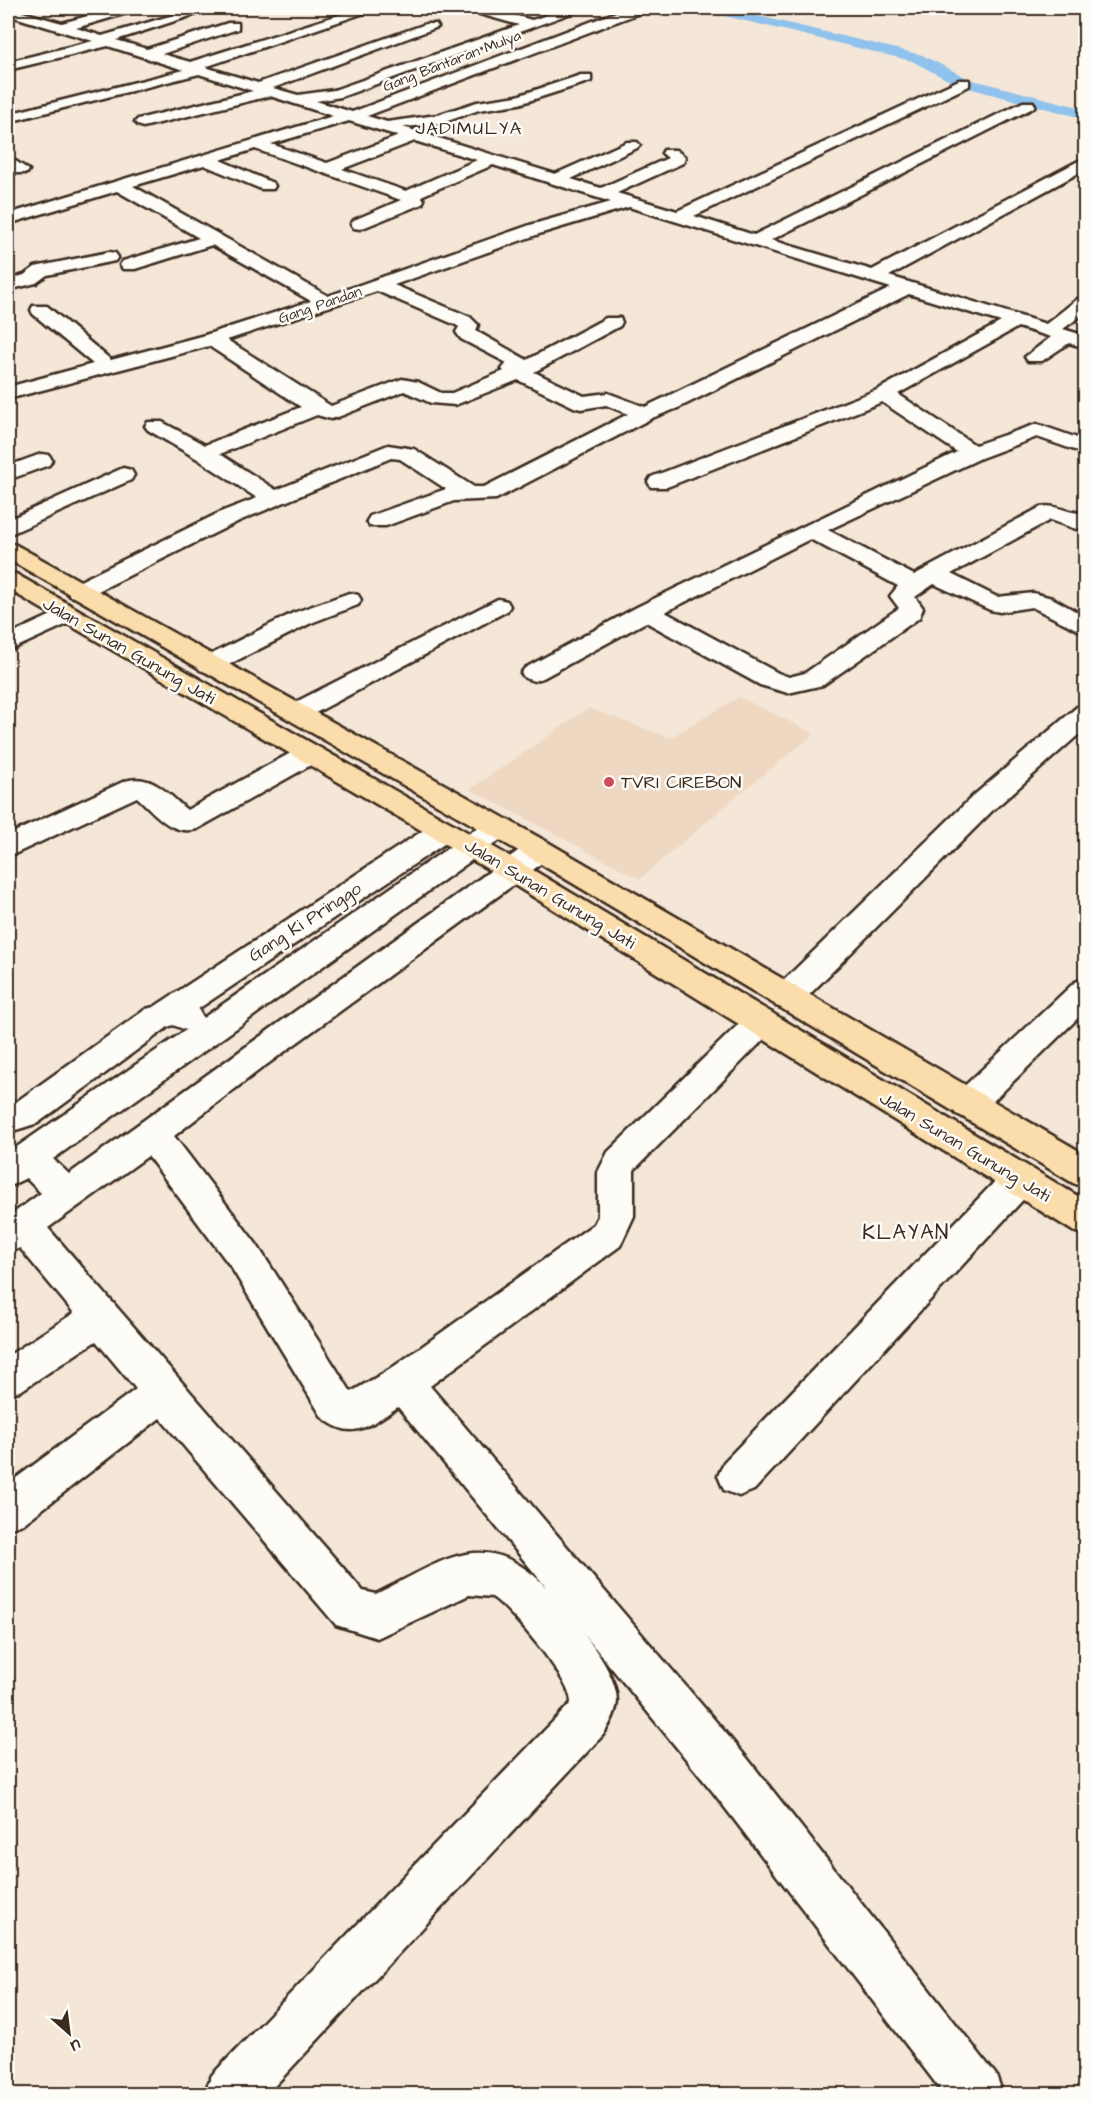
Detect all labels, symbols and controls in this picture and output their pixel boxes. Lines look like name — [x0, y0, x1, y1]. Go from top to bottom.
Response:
street label: Gang Bantaran Mulya — [380, 25, 525, 98]
district label: JADIMULYA — [415, 116, 523, 141]
street label: Gang Pandan — [276, 281, 365, 330]
street label: Jalan Sunan Gunung Jati — [37, 591, 220, 712]
place label: TVRI CIREBON — [621, 770, 741, 795]
marker: TVRI CIREBON — [602, 775, 616, 789]
street label: Jalan Sunan Gunung Jati — [459, 833, 641, 956]
street label: Gang Ki Pringgo — [244, 876, 367, 969]
street label: Jalan Sunan Gunung Jati — [874, 1086, 1056, 1209]
district label: KLAYAN — [862, 1218, 950, 1247]
north arrow — [39, 2003, 99, 2063]
text: U — [66, 2034, 85, 2057]

